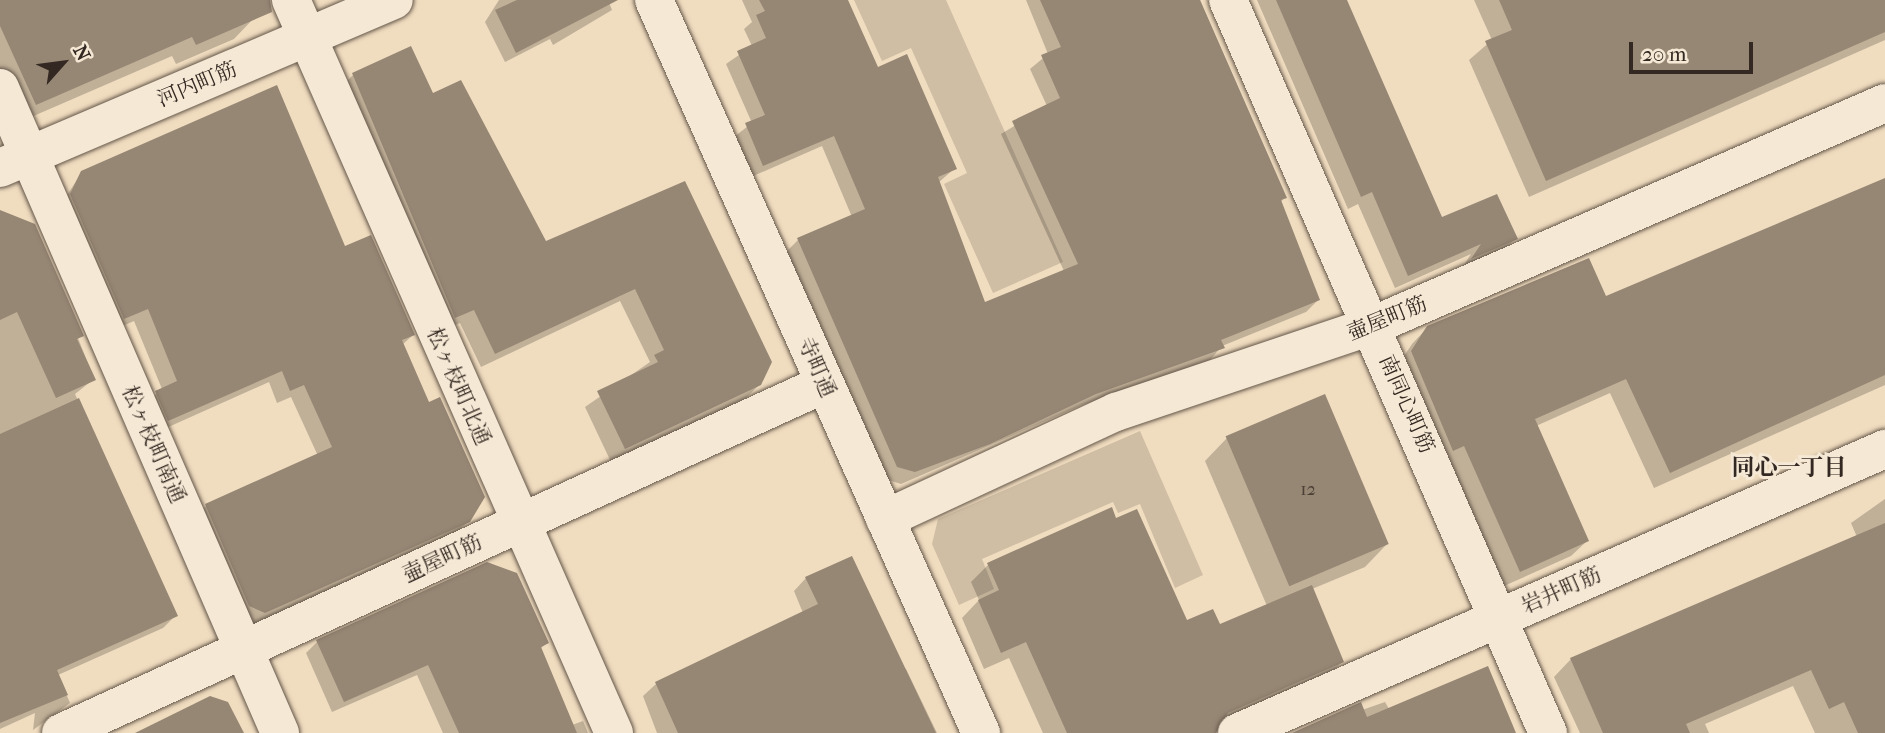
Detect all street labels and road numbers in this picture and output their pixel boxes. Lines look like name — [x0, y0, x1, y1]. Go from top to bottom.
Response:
street label: 河内町筋 — [153, 56, 241, 112]
street label: 壷屋町筋 — [1343, 291, 1431, 345]
street label: 松ヶ枝町北通 — [422, 323, 496, 449]
street label: 寺町通 — [793, 333, 841, 401]
street label: 南同心町筋 — [1374, 351, 1440, 457]
street label: 松ヶ枝町南通 — [117, 381, 191, 507]
street label: 壷屋町筋 — [399, 529, 485, 587]
street label: 岩井町筋 — [1518, 561, 1604, 619]

